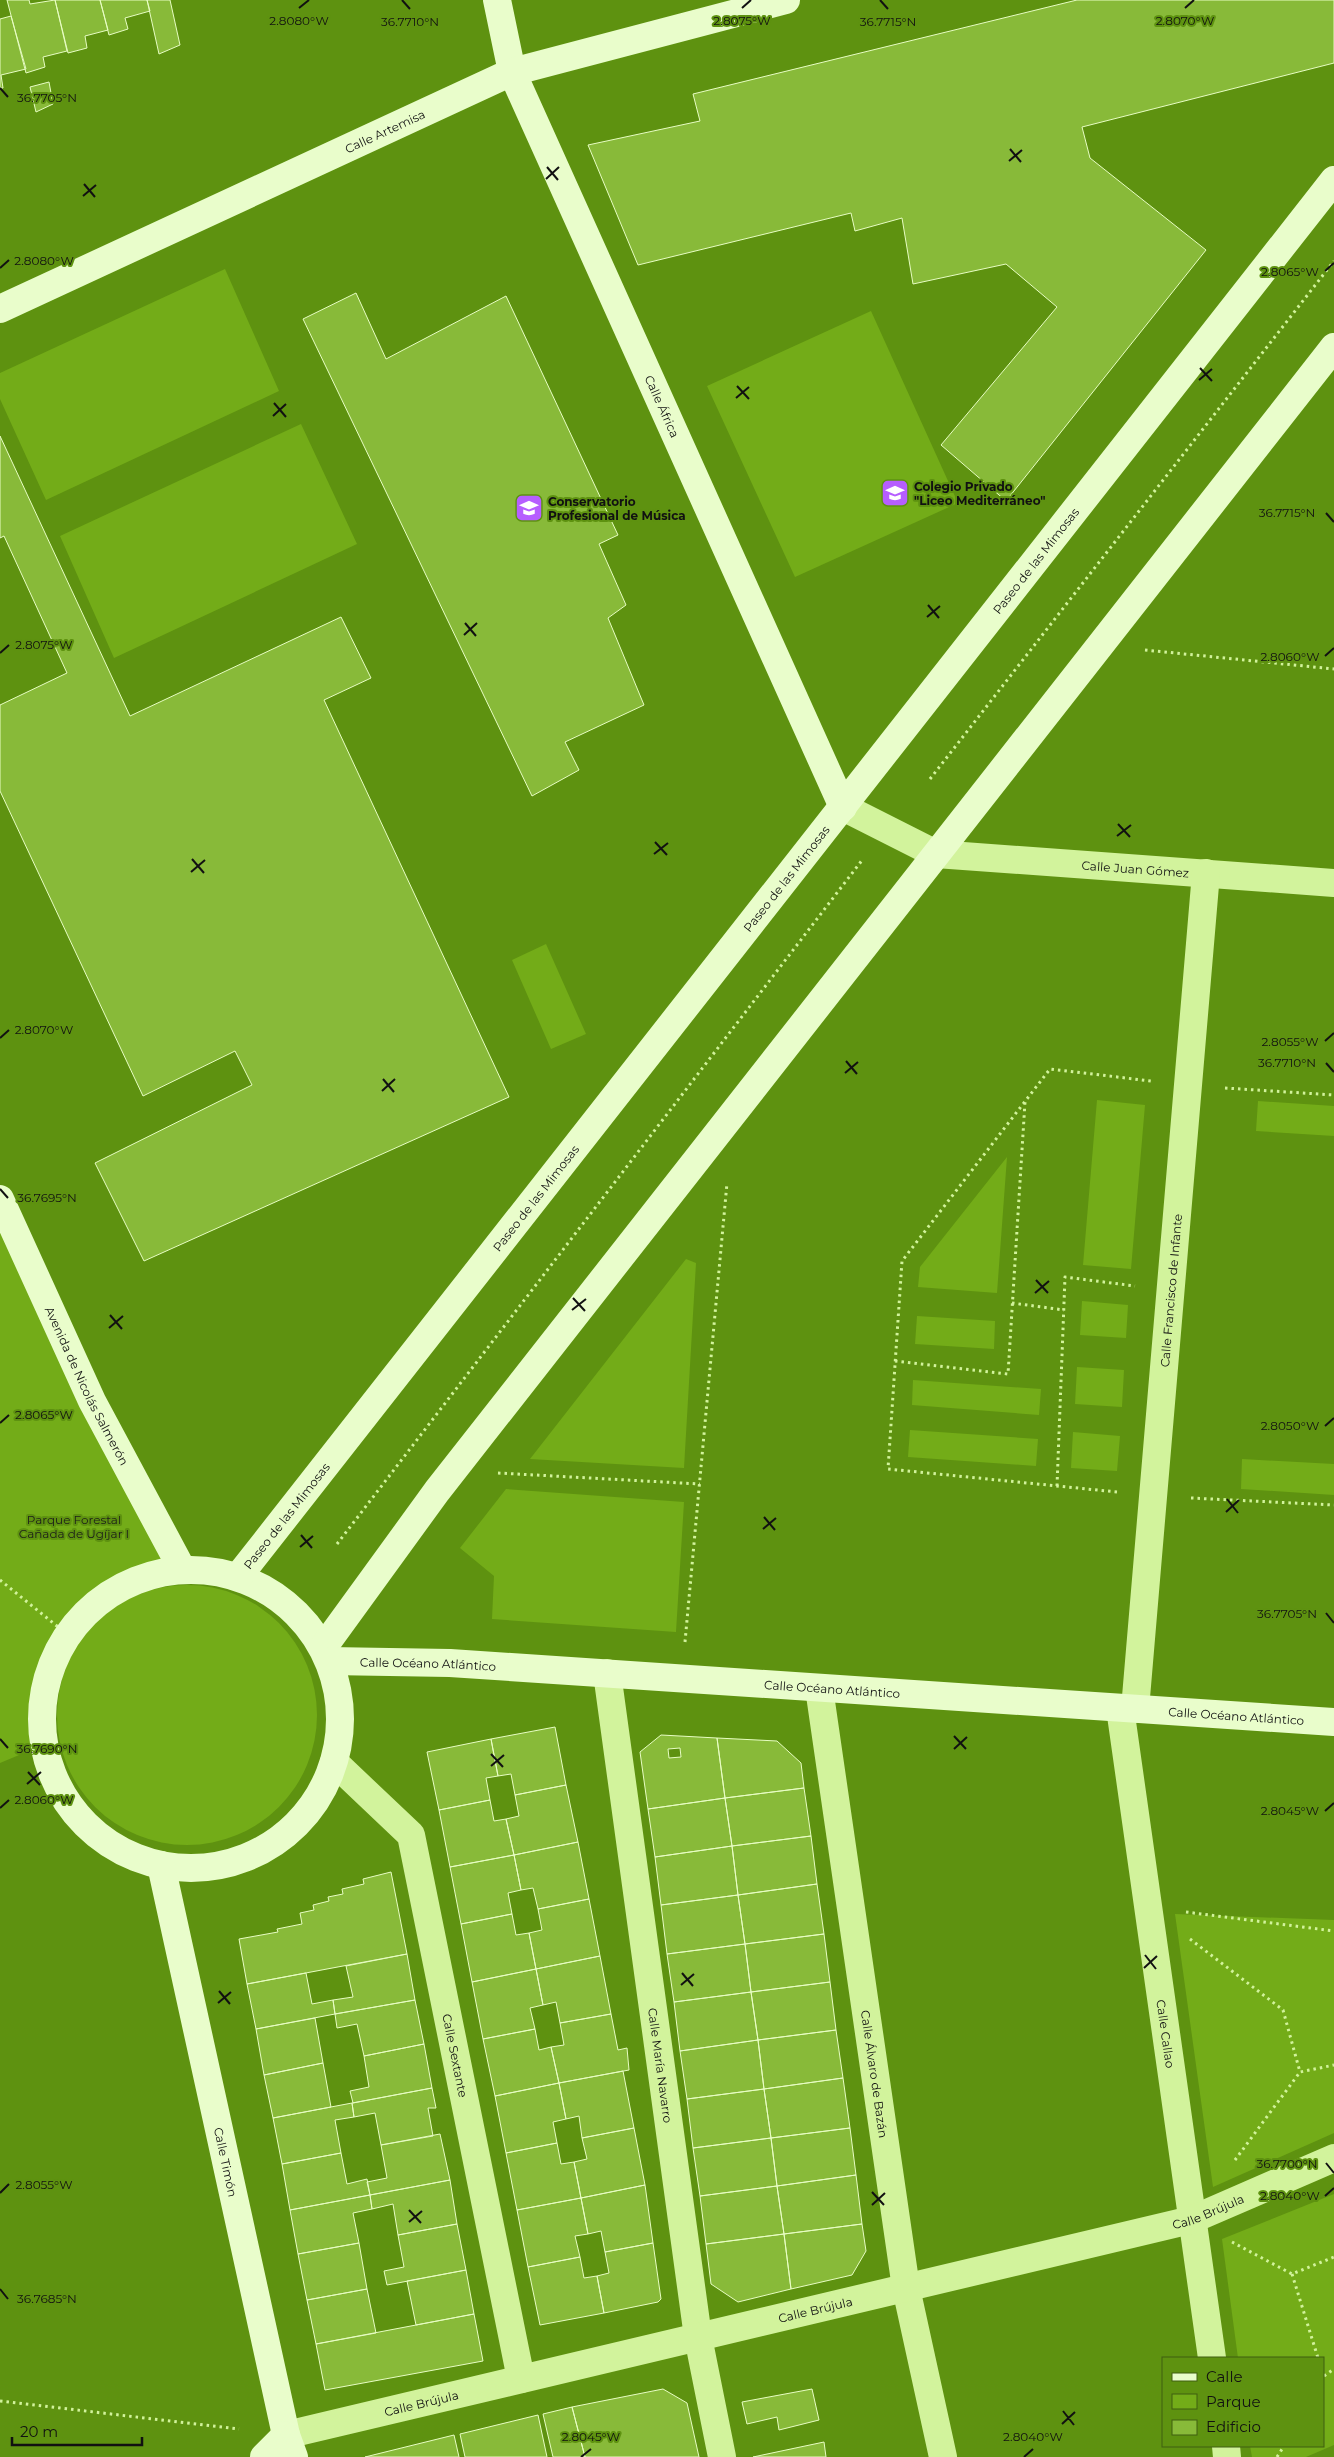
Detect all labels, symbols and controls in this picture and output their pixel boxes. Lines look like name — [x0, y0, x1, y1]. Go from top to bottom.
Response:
text: 2.8080°W — [269, 13, 329, 28]
text: 2.8075°W — [713, 13, 771, 28]
text: 2.8070°W — [1156, 13, 1214, 28]
text: 36.7710°N — [381, 14, 439, 29]
text: 36.7715°N — [860, 14, 916, 29]
text: 36.7705°N — [17, 90, 77, 105]
street label: Calle Artemisa — [342, 106, 427, 156]
text: 2.8080°W — [14, 253, 74, 268]
text: 2.8065°W — [1261, 264, 1319, 279]
street label: Calle África — [642, 373, 683, 440]
school or university icon: Colegio Privado "Liceo Mediterráneo" — [880, 478, 910, 508]
place label: Colegio Privado "Liceo Mediterráneo" — [914, 479, 1046, 508]
school or university icon: Conservatorio Profesional de Música — [514, 493, 544, 523]
place label: Conservatorio Profesional de Música — [548, 494, 686, 523]
street label: Paseo de las Mimosas — [989, 504, 1082, 617]
text: 36.7715°N — [1259, 505, 1315, 520]
text: 2.8075°W — [15, 637, 73, 652]
text: 2.8060°W — [1260, 649, 1320, 664]
street label: Paseo de las Mimosas — [740, 822, 833, 935]
street label: Calle Juan Gómez — [1081, 857, 1190, 880]
text: 2.8070°W — [15, 1022, 73, 1037]
text: 2.8055°W — [1261, 1034, 1319, 1049]
text: 36.7710°N — [1258, 1055, 1316, 1070]
street label: Paseo de las Mimosas — [489, 1142, 582, 1254]
text: 36.7695°N — [17, 1190, 77, 1205]
street label: Calle Francisco de Infante — [1157, 1213, 1185, 1368]
street label: Avenida de Nicolás Salmerón — [42, 1304, 132, 1467]
text: 2.8065°W — [15, 1407, 73, 1422]
text: 2.8050°W — [1261, 1418, 1319, 1433]
street label: Paseo de las Mimosas — [240, 1459, 333, 1572]
park label: Parque Forestal Cañada de Ugíjar I — [19, 1512, 129, 1541]
text: 36.7705°N — [1257, 1606, 1317, 1621]
street label: Calle Océano Atlántico — [360, 1654, 497, 1674]
street label: Calle Océano Atlántico — [764, 1676, 901, 1701]
street label: Calle Océano Atlántico — [1168, 1703, 1305, 1727]
text: 36.7690°N — [17, 1741, 77, 1756]
text: 2.8060°W — [14, 1792, 74, 1807]
text: 2.8045°W — [1261, 1803, 1319, 1818]
street label: Calle Callao — [1154, 1999, 1178, 2069]
street label: Calle María Navarro — [645, 2007, 676, 2124]
street label: Calle Álvaro de Bazán — [858, 2009, 892, 2139]
street label: Calle Sextante — [440, 2012, 471, 2099]
street label: Calle Timón — [211, 2126, 241, 2198]
text: 36.7700°N — [1256, 2156, 1318, 2171]
text: 2.8055°W — [15, 2177, 73, 2192]
text: 2.8040°W — [1260, 2188, 1320, 2203]
street label: Calle Brújula — [1171, 2191, 1246, 2232]
text: 36.7685°N — [17, 2291, 77, 2306]
street label: Calle Brújula — [777, 2293, 854, 2325]
legend — [1162, 2357, 1324, 2447]
text: Calle — [1206, 2367, 1243, 2386]
street label: Calle Brújula — [383, 2387, 460, 2419]
text: Parque — [1206, 2392, 1261, 2411]
scale bar — [12, 2414, 142, 2446]
text: Edificio — [1206, 2417, 1261, 2436]
text: 20 m — [20, 2422, 58, 2441]
text: 2.8045°W — [562, 2429, 620, 2444]
text: 2.8040°W — [1003, 2429, 1063, 2444]

